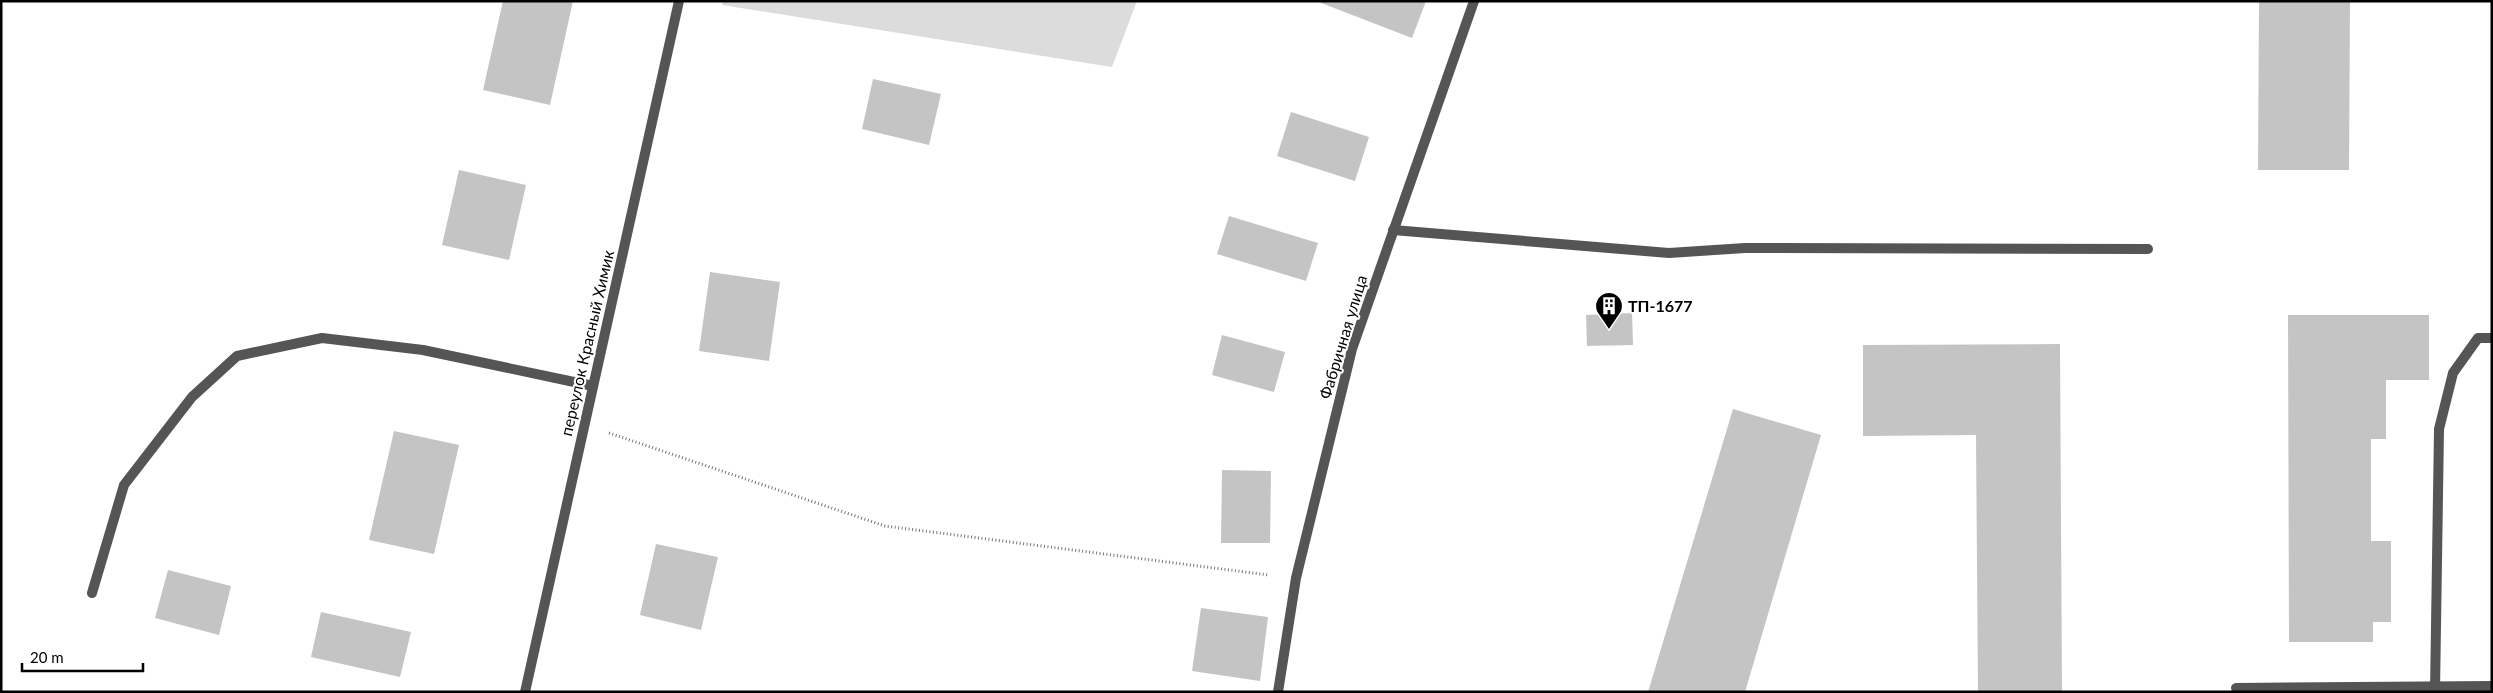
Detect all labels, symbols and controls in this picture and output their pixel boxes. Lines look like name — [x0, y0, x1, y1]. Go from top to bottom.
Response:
street label: переулок Красный Химик — [556, 247, 617, 438]
street label: Фабричная улица — [1315, 273, 1370, 401]
building icon: ТП-1677 — [1594, 291, 1624, 330]
place label: ТП-1677 — [1628, 296, 1693, 315]
scale bar — [22, 640, 144, 672]
text: 20 m — [30, 648, 64, 666]

